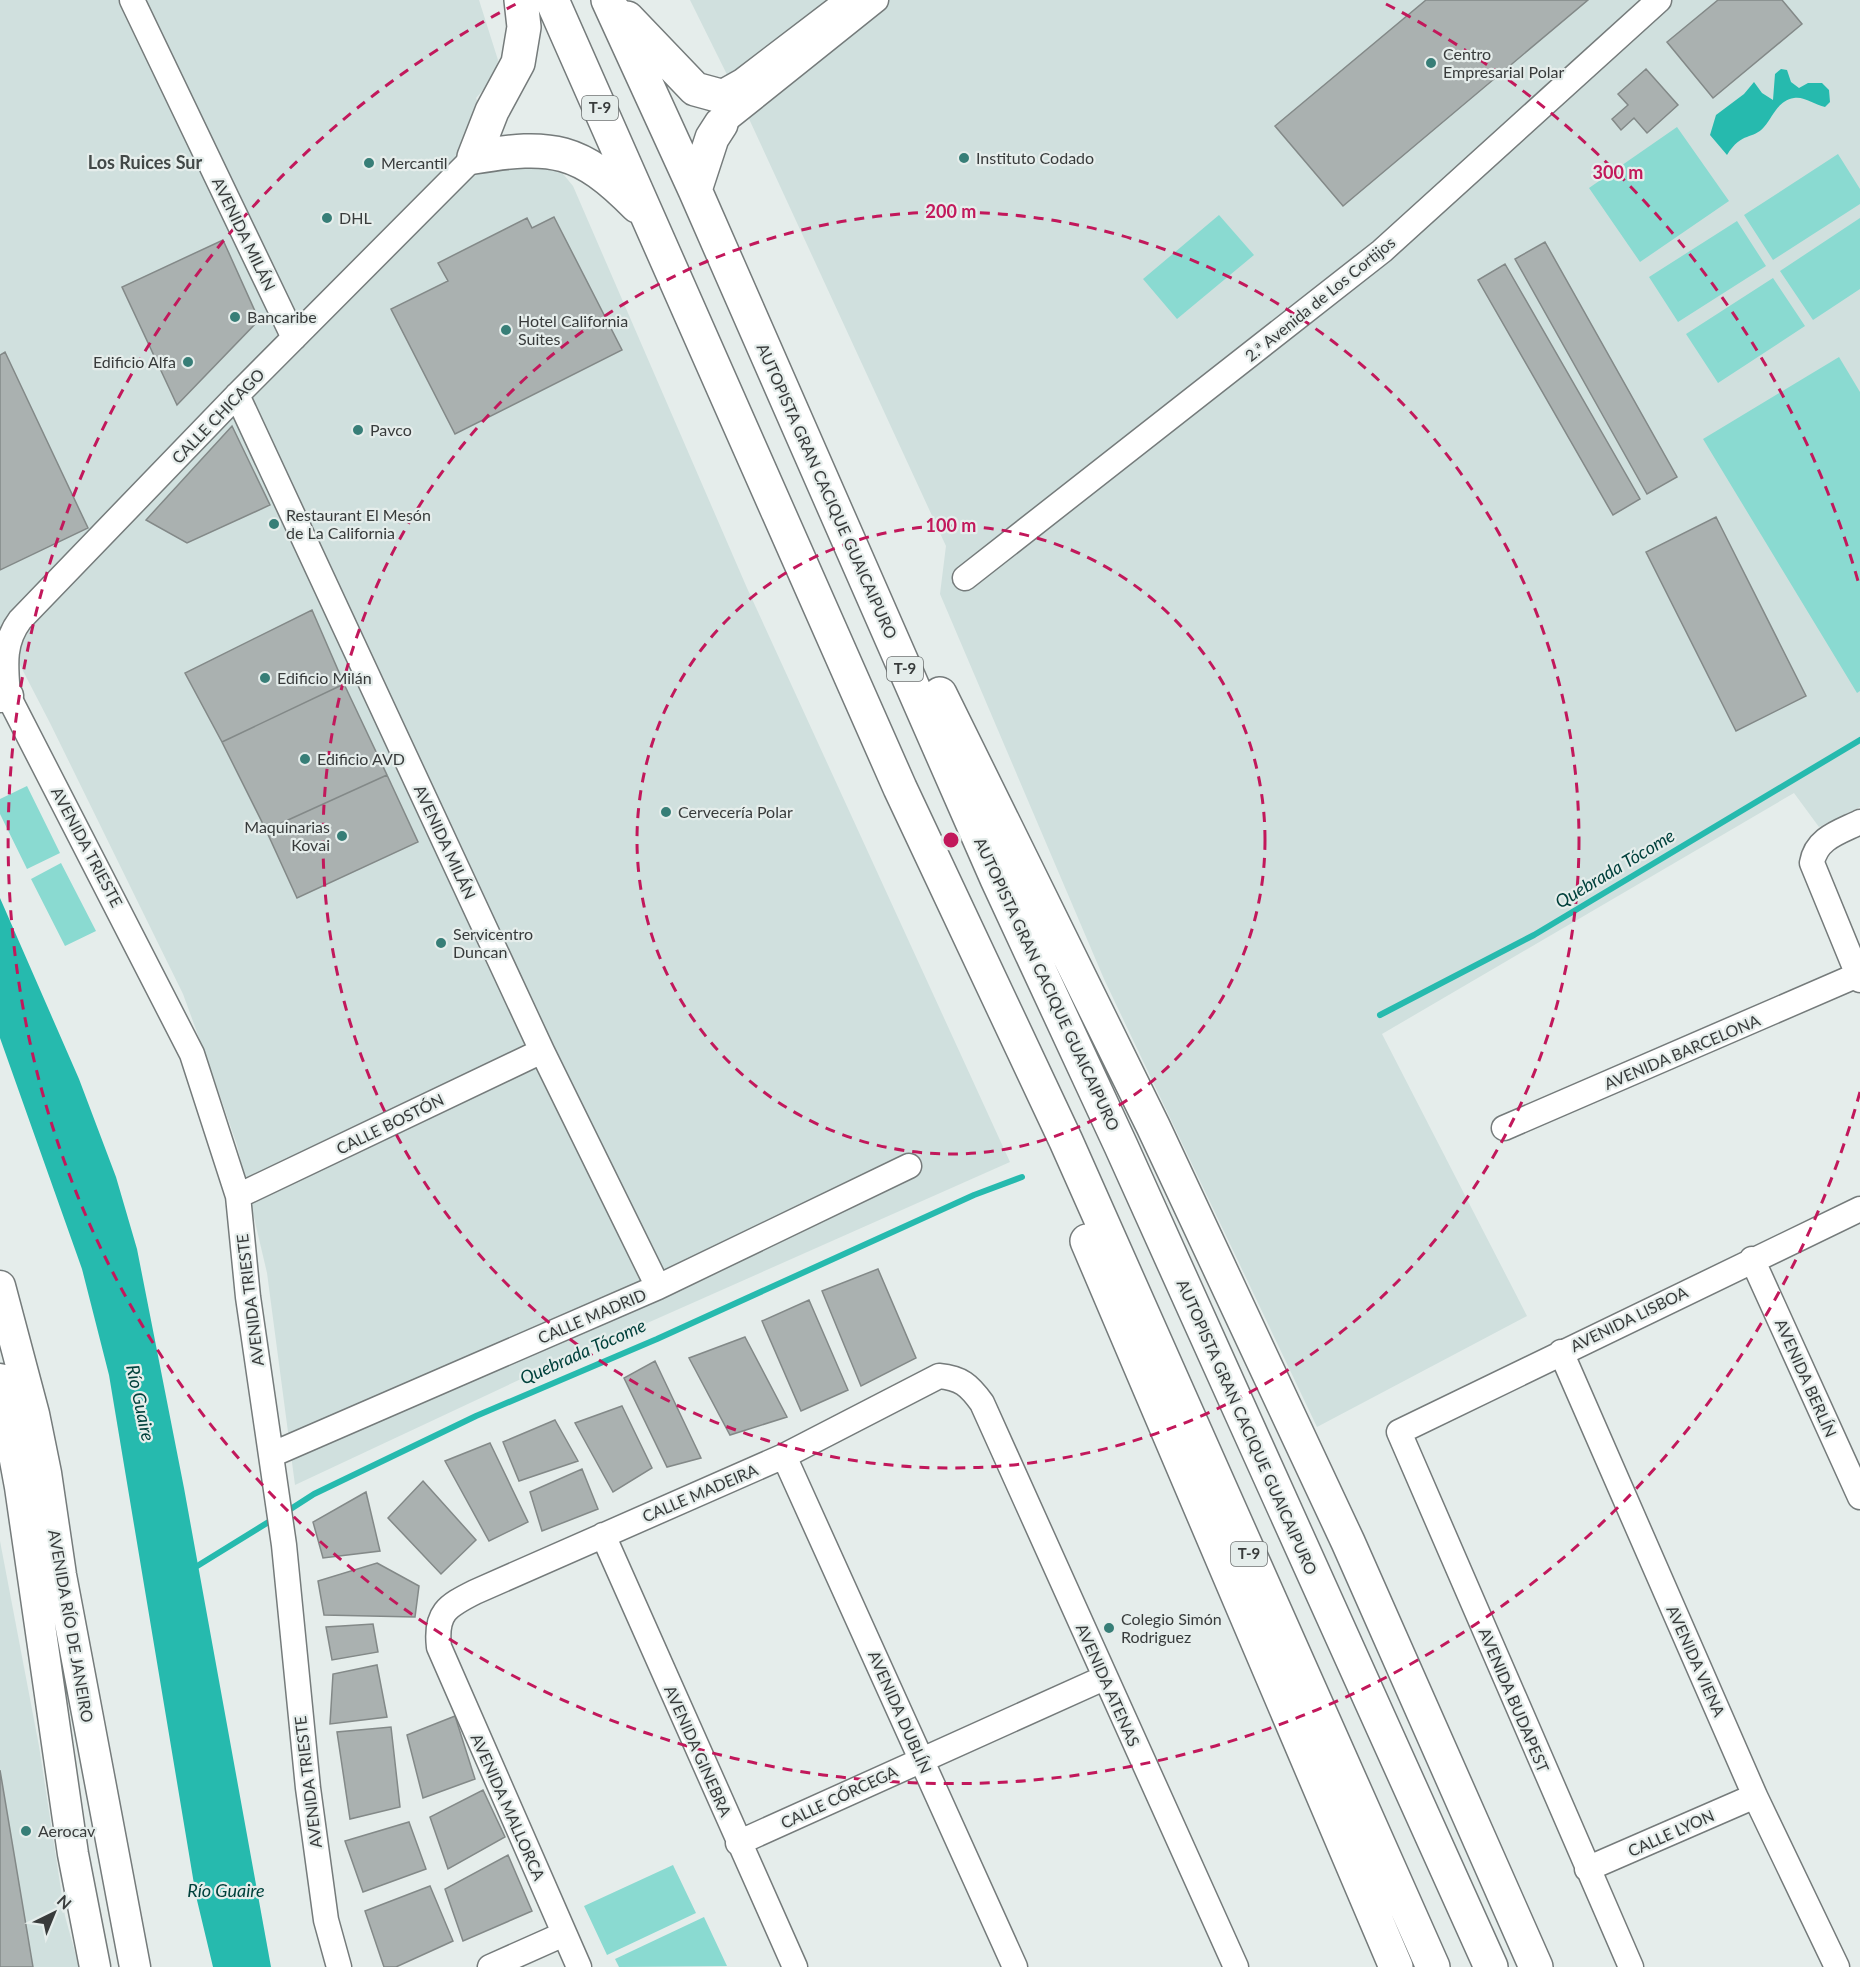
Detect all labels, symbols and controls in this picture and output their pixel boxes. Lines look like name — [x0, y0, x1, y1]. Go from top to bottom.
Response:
place label: Centro Empresarial Polar — [1443, 44, 1564, 81]
marker: Centro Empresarial Polar — [1424, 56, 1438, 70]
road number: T-9 — [582, 96, 618, 120]
place label: Instituto Codado — [976, 148, 1094, 167]
district label: Los Ruices Sur — [88, 151, 203, 173]
marker: Instituto Codado — [957, 151, 971, 165]
place label: Mercantil — [381, 153, 448, 172]
marker: Mercantil — [362, 156, 376, 170]
text: 300 m — [1593, 161, 1643, 183]
street label: AVENIDA MILÁN — [209, 174, 280, 293]
text: 200 m — [926, 200, 976, 222]
place label: DHL — [339, 208, 372, 227]
marker: DHL — [320, 211, 334, 225]
street label: 2.ª Avenida de Los Cortijos — [1241, 232, 1398, 365]
place label: Bancaribe — [247, 307, 317, 326]
marker: Bancaribe — [228, 310, 242, 324]
place label: Hotel California Suites — [518, 311, 628, 348]
marker: Hotel California Suites — [499, 323, 513, 337]
street label: AUTOPISTA GRAN CACIQUE GUAICAIPURO — [753, 340, 902, 642]
place label: Edificio Alfa — [93, 352, 176, 371]
marker: Edificio Alfa — [181, 355, 195, 369]
street label: CALLE CHICAGO — [168, 364, 268, 467]
place label: Pavco — [370, 420, 412, 439]
marker: Pavco — [351, 423, 365, 437]
place label: Restaurant El Mesón de La California — [286, 505, 431, 542]
text: 100 m — [926, 514, 976, 536]
marker: Restaurant El Mesón de La California — [267, 517, 281, 531]
road number: T-9 — [887, 657, 923, 681]
place label: Edificio Milán — [277, 668, 372, 687]
marker: Edificio Milán — [258, 671, 272, 685]
place label: Edificio AVD — [317, 749, 405, 768]
marker: Edificio AVD — [298, 752, 312, 766]
street label: AVENIDA MILÁN — [411, 782, 480, 902]
street label: AVENIDA TRIESTE — [48, 784, 127, 910]
place label: Cervecería Polar — [678, 802, 793, 821]
marker: Cervecería Polar — [659, 805, 673, 819]
place label: Maquinarias Kovai — [244, 817, 330, 854]
water label: Quebrada Tócome — [1551, 824, 1678, 912]
marker: Maquinarias Kovai — [335, 829, 349, 843]
centre of rings — [941, 830, 961, 850]
street label: AUTOPISTA GRAN CACIQUE GUAICAIPURO — [971, 834, 1124, 1134]
place label: Servicentro Duncan — [453, 924, 533, 961]
marker: Servicentro Duncan — [434, 936, 448, 950]
street label: AVENIDA BARCELONA — [1601, 1010, 1763, 1093]
street label: CALLE BOSTÓN — [333, 1089, 447, 1158]
street label: AVENIDA TRIESTE — [232, 1233, 267, 1367]
street label: AUTOPISTA GRAN CACIQUE GUAICAIPURO — [1173, 1276, 1322, 1578]
street label: AVENIDA LISBOA — [1567, 1282, 1691, 1355]
street label: CALLE MADRID — [535, 1284, 649, 1347]
water label: Quebrada Tócome — [516, 1313, 649, 1389]
street label: AVENIDA BERLÍN — [1772, 1316, 1841, 1440]
water label: Río Guaire — [122, 1363, 160, 1443]
street label: CALLE MADEIRA — [639, 1460, 761, 1525]
street label: AVENIDA RÍO DE JANEIRO — [45, 1528, 98, 1724]
road number: T-9 — [1231, 1542, 1267, 1566]
street label: AVENIDA VIENA — [1663, 1602, 1730, 1720]
place label: Colegio Simón Rodriguez — [1121, 1609, 1222, 1646]
street label: AVENIDA ATENAS — [1073, 1620, 1144, 1749]
marker: Colegio Simón Rodriguez — [1102, 1621, 1116, 1635]
street label: AVENIDA BUDAPEST — [1475, 1625, 1554, 1775]
street label: AVENIDA DUBLÍN — [865, 1648, 936, 1776]
street label: AVENIDA GINEBRA — [661, 1682, 736, 1820]
street label: AVENIDA TRIESTE — [290, 1715, 325, 1849]
street label: AVENIDA MALLORCA — [467, 1730, 549, 1883]
street label: CALLE CÓRCEGA — [777, 1761, 900, 1832]
street label: CALLE LYON — [1625, 1805, 1717, 1860]
place label: Aerocav — [38, 1821, 96, 1840]
marker: Aerocav — [19, 1824, 33, 1838]
water label: Río Guaire — [187, 1879, 265, 1901]
north arrow — [24, 1883, 84, 1943]
text: N — [54, 1891, 76, 1913]

